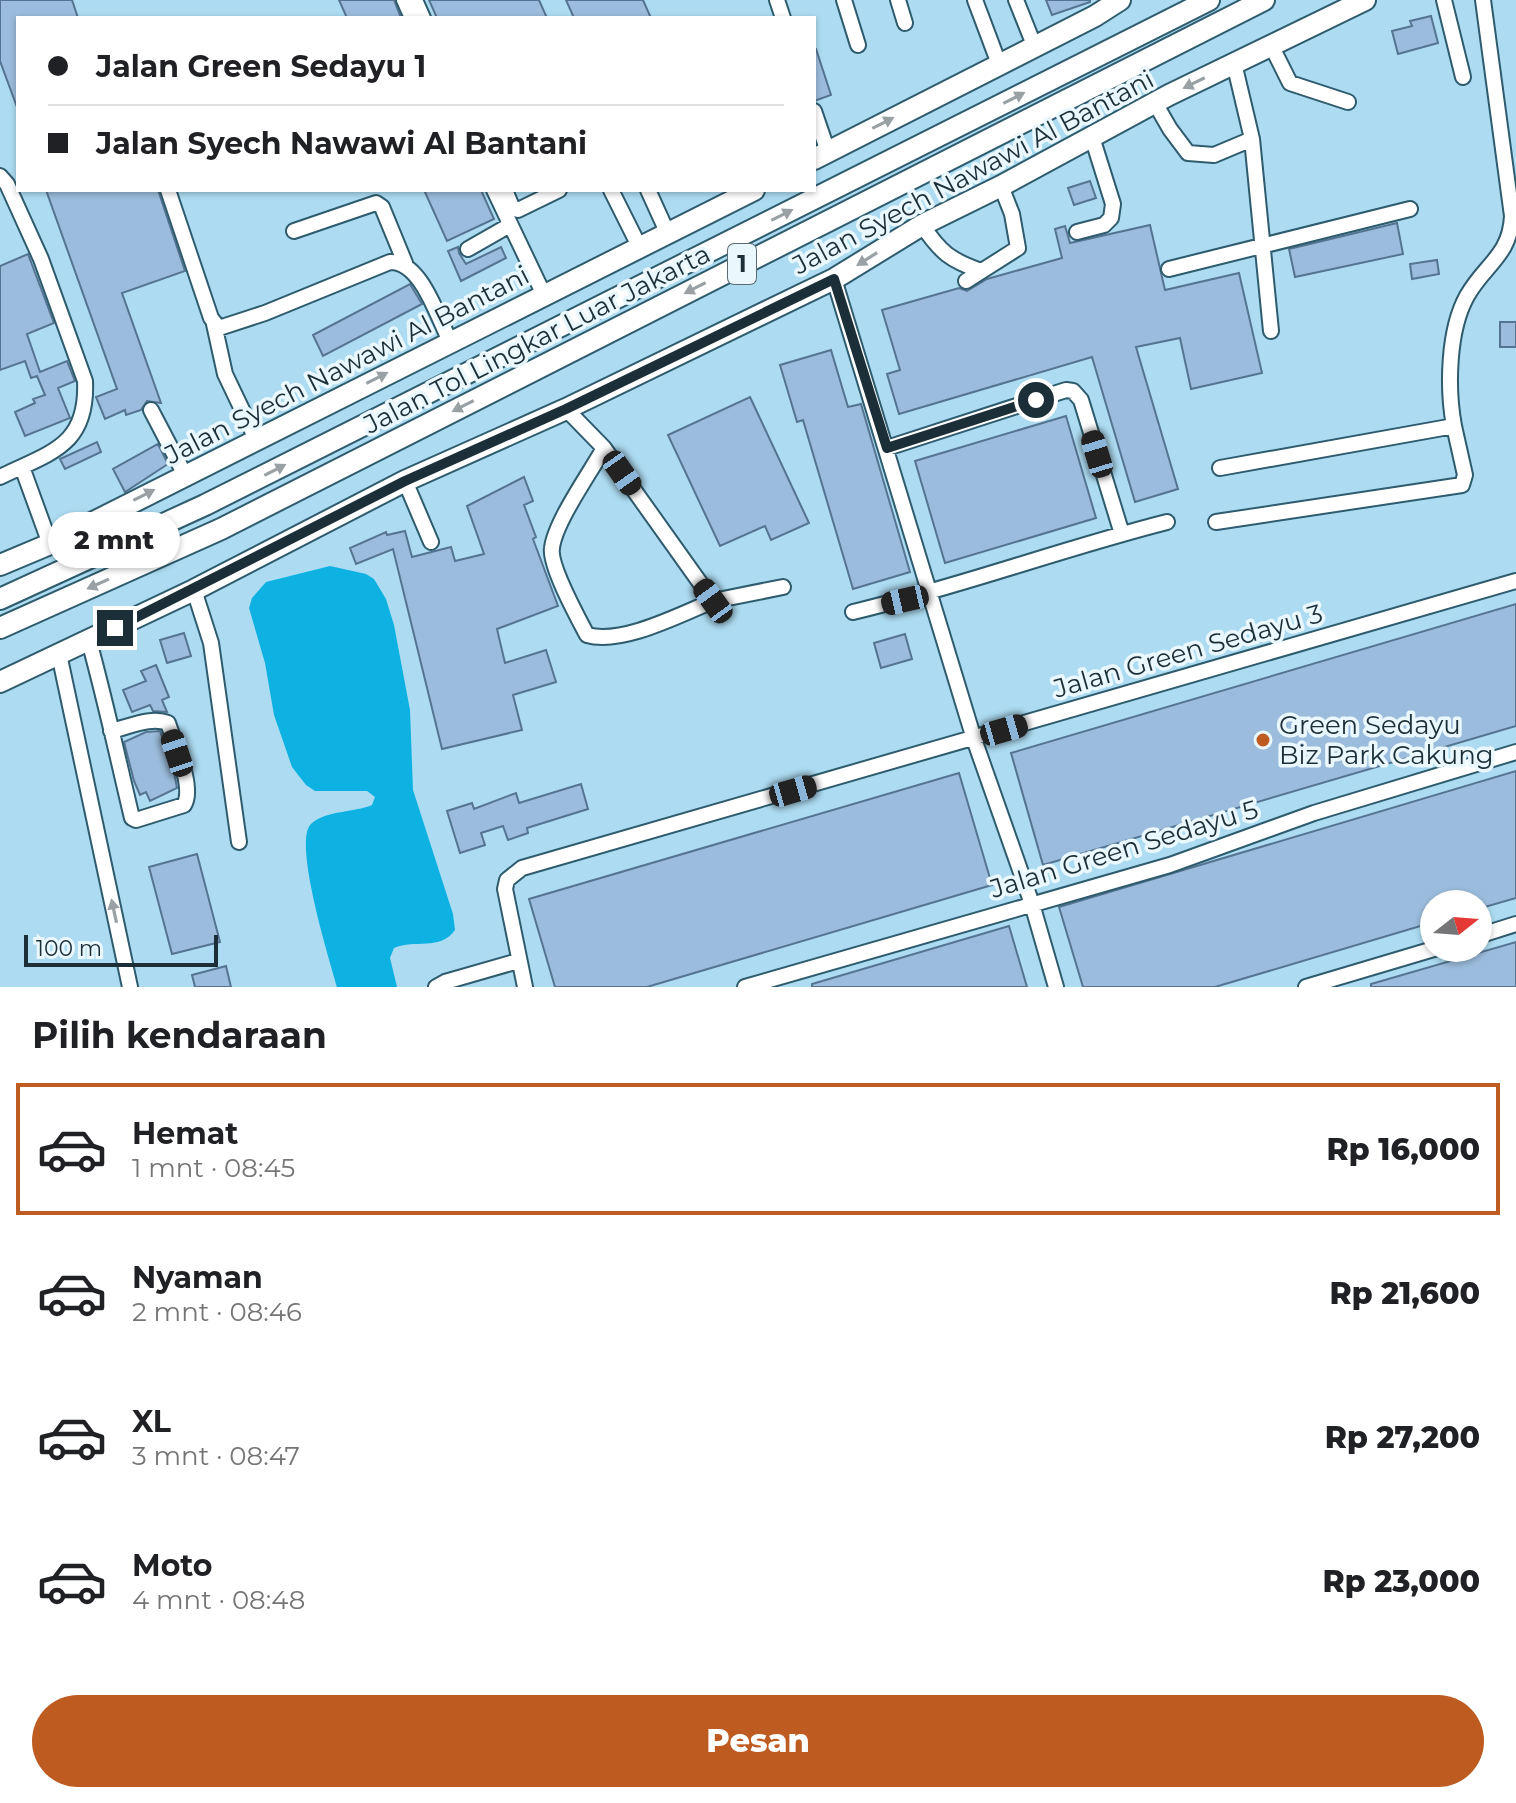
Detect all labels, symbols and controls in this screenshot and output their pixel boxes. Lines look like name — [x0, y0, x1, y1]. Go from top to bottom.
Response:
text: Jalan Green Sedayu 1 — [96, 48, 426, 85]
street label: Jalan Syech Nawawi Al Bantani — [786, 63, 1159, 282]
one-way arrow — [1182, 76, 1206, 90]
one-way arrow — [1003, 91, 1026, 105]
one-way arrow — [872, 117, 895, 130]
text: Jalan Syech Nawawi Al Bantani — [96, 125, 587, 162]
one-way arrow — [771, 208, 794, 222]
street label: Jalan Tol Lingkar Luar Jakarta — [358, 237, 716, 441]
road number: 1 — [728, 244, 756, 284]
one-way arrow — [856, 252, 878, 266]
street label: Jalan Syech Nawawi Al Bantani — [159, 259, 534, 472]
one-way arrow — [683, 282, 706, 295]
one-way arrow — [365, 372, 388, 385]
route start — [1018, 382, 1054, 418]
one-way arrow — [452, 399, 475, 413]
car — [1079, 428, 1115, 480]
car — [598, 446, 646, 500]
one-way arrow — [263, 464, 286, 477]
one-way arrow — [133, 489, 156, 502]
callout: 2 mnt — [49, 512, 181, 568]
text: 2 mnt — [74, 524, 154, 556]
car — [689, 575, 737, 627]
one-way arrow — [87, 577, 110, 591]
car — [879, 583, 931, 617]
street label: Jalan Green Sedayu 3 — [1049, 597, 1326, 705]
route end — [97, 610, 133, 646]
place label: Green Sedayu Biz Park Cakung — [1279, 709, 1494, 771]
car — [978, 712, 1030, 748]
car — [158, 726, 196, 780]
marker: Green Sedayu Biz Park Cakung — [1254, 731, 1272, 749]
car — [767, 773, 819, 809]
street label: Jalan Green Sedayu 5 — [985, 793, 1262, 905]
north arrow — [1420, 890, 1492, 962]
map controls — [1420, 890, 1492, 962]
one-way arrow — [107, 898, 120, 923]
scale bar — [24, 931, 218, 967]
text: 100 m — [36, 935, 102, 962]
text: Pilih kendaraan — [32, 1013, 327, 1057]
icon: car — [36, 1113, 108, 1185]
text: Hemat — [132, 1115, 238, 1152]
text: Rp 16,000 — [1327, 1131, 1480, 1168]
text: 1 mnt · 08:45 — [132, 1152, 295, 1184]
icon: car — [36, 1257, 108, 1329]
text: Nyaman — [132, 1259, 263, 1296]
text: Rp 21,600 — [1329, 1275, 1480, 1312]
text: 2 mnt · 08:46 — [132, 1296, 302, 1328]
icon: car — [36, 1401, 108, 1473]
text: XL — [132, 1403, 171, 1440]
text: Rp 27,200 — [1325, 1419, 1480, 1456]
text: 3 mnt · 08:47 — [132, 1440, 300, 1472]
icon: car — [36, 1545, 108, 1617]
text: Moto — [132, 1547, 213, 1584]
text: Rp 23,000 — [1322, 1563, 1480, 1600]
text: 4 mnt · 08:48 — [132, 1584, 305, 1616]
button: Pesan — [32, 1695, 1484, 1787]

